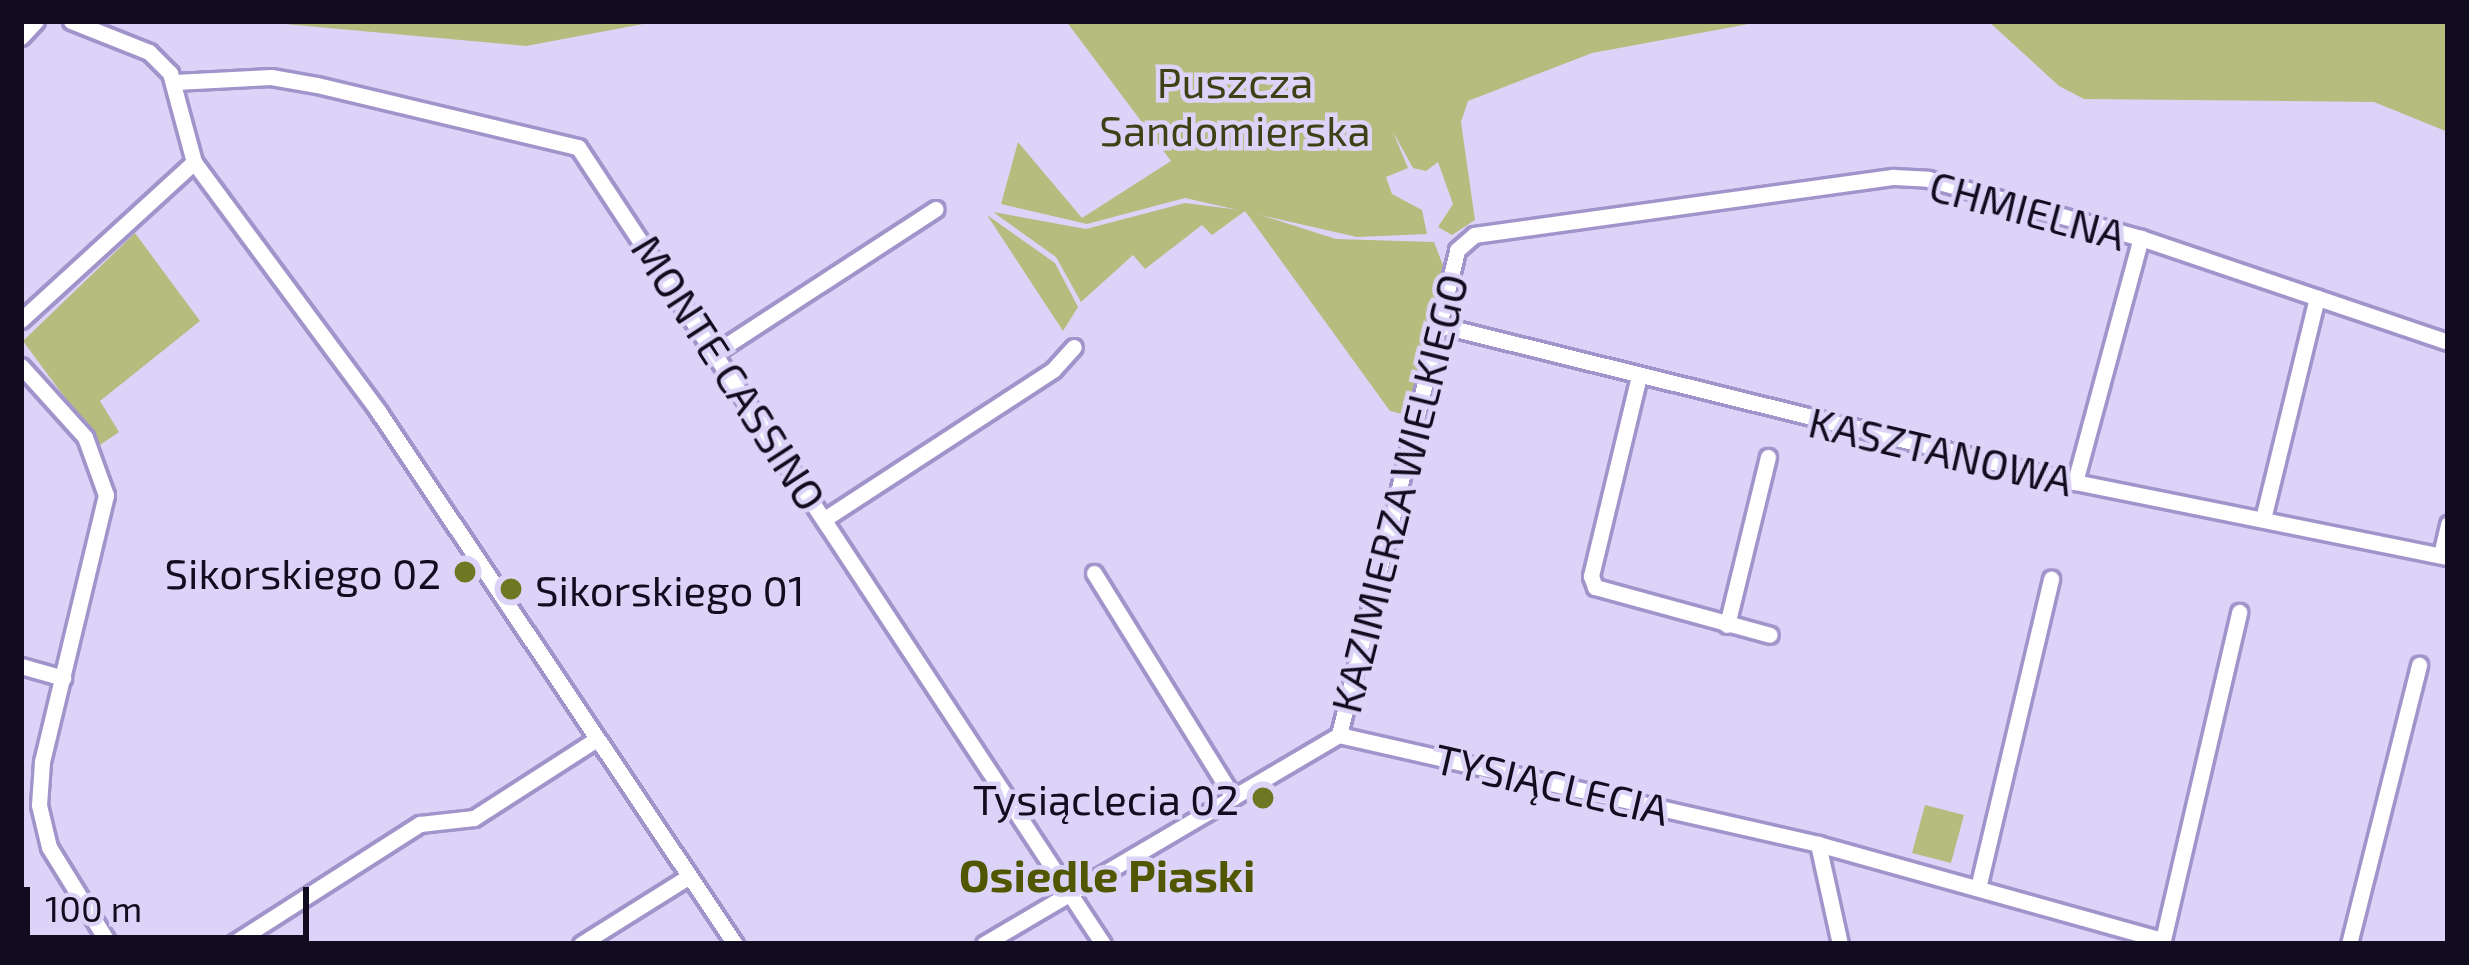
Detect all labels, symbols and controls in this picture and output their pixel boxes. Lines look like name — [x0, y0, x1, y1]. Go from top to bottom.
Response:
park label: Puszcza Sandomierska — [1099, 56, 1371, 154]
street label: CHMIELNA — [1925, 159, 2131, 259]
street label: MONTE CASSINO — [622, 225, 838, 519]
street label: KAZIMIERZA WIELKIEGO — [1319, 268, 1477, 718]
street label: KASZTANOWA — [1804, 395, 2078, 505]
place label: Sikorskiego 02 — [164, 547, 441, 597]
marker: Sikorskiego 02 — [452, 559, 478, 585]
place label: Sikorskiego 01 — [535, 564, 805, 614]
marker: Sikorskiego 01 — [498, 576, 524, 602]
street label: TYSIĄCLECIA — [1430, 732, 1674, 834]
place label: Tysiąclecia 02 — [973, 773, 1239, 823]
marker: Tysiąclecia 02 — [1250, 785, 1276, 811]
district label: Osiedle Piaski — [959, 848, 1255, 902]
scale bar — [30, 863, 315, 937]
text: 100 m — [45, 886, 142, 929]

